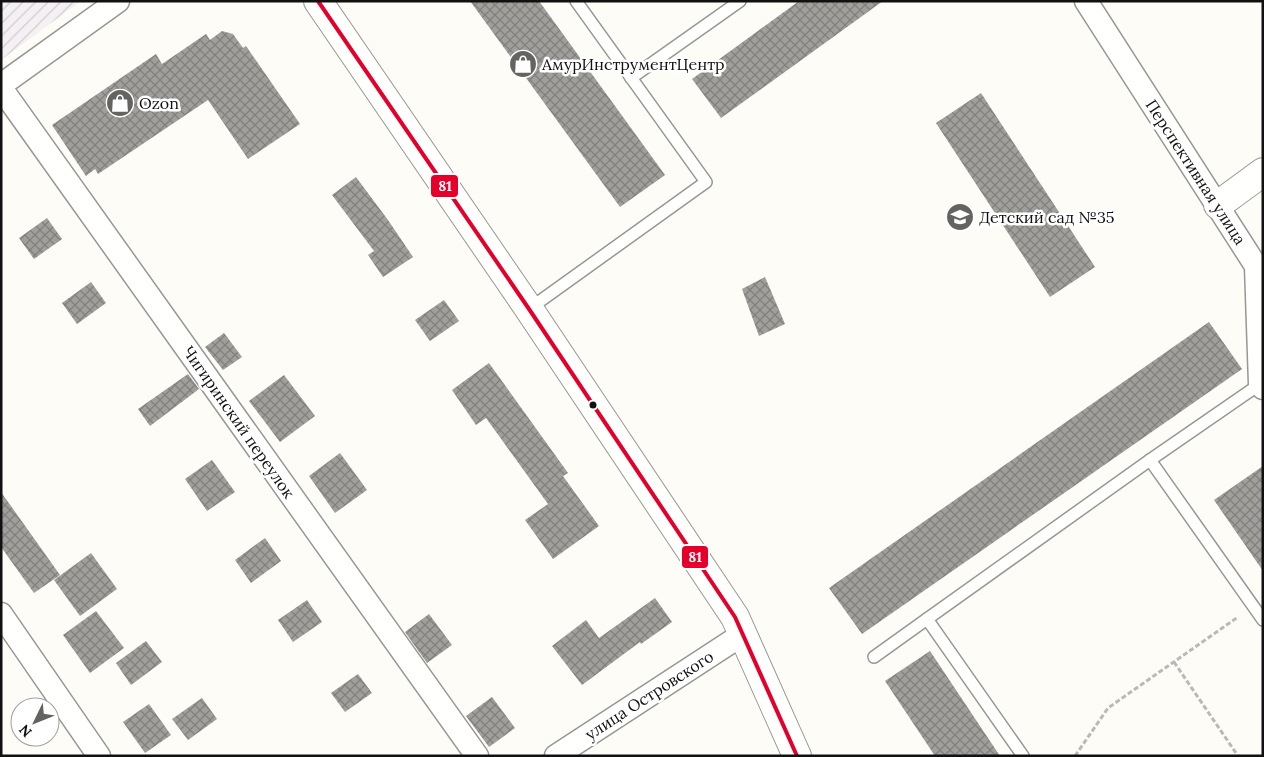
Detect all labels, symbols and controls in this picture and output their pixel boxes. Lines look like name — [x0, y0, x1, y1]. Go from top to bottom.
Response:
shop icon: АмурИнструментЦентр — [508, 49, 538, 79]
place label: АмурИнструментЦентр — [541, 54, 725, 74]
shop icon: Ozon — [105, 88, 135, 118]
place label: Ozon — [139, 93, 179, 113]
street label: Перспективная улица — [1142, 96, 1250, 248]
line badge: 81 — [430, 174, 459, 198]
text: 81 — [438, 177, 452, 195]
school or university icon: Детский сад №35 — [945, 202, 975, 232]
place label: Детский сад №35 — [979, 207, 1115, 227]
street label: Чигиринский переулок — [179, 342, 300, 502]
unlabelled marker — [588, 400, 598, 410]
line badge: 81 — [681, 545, 709, 569]
text: 81 — [688, 548, 702, 566]
street label: улица Островского — [581, 646, 717, 744]
north arrow — [10, 697, 60, 747]
text: N — [15, 721, 36, 741]

